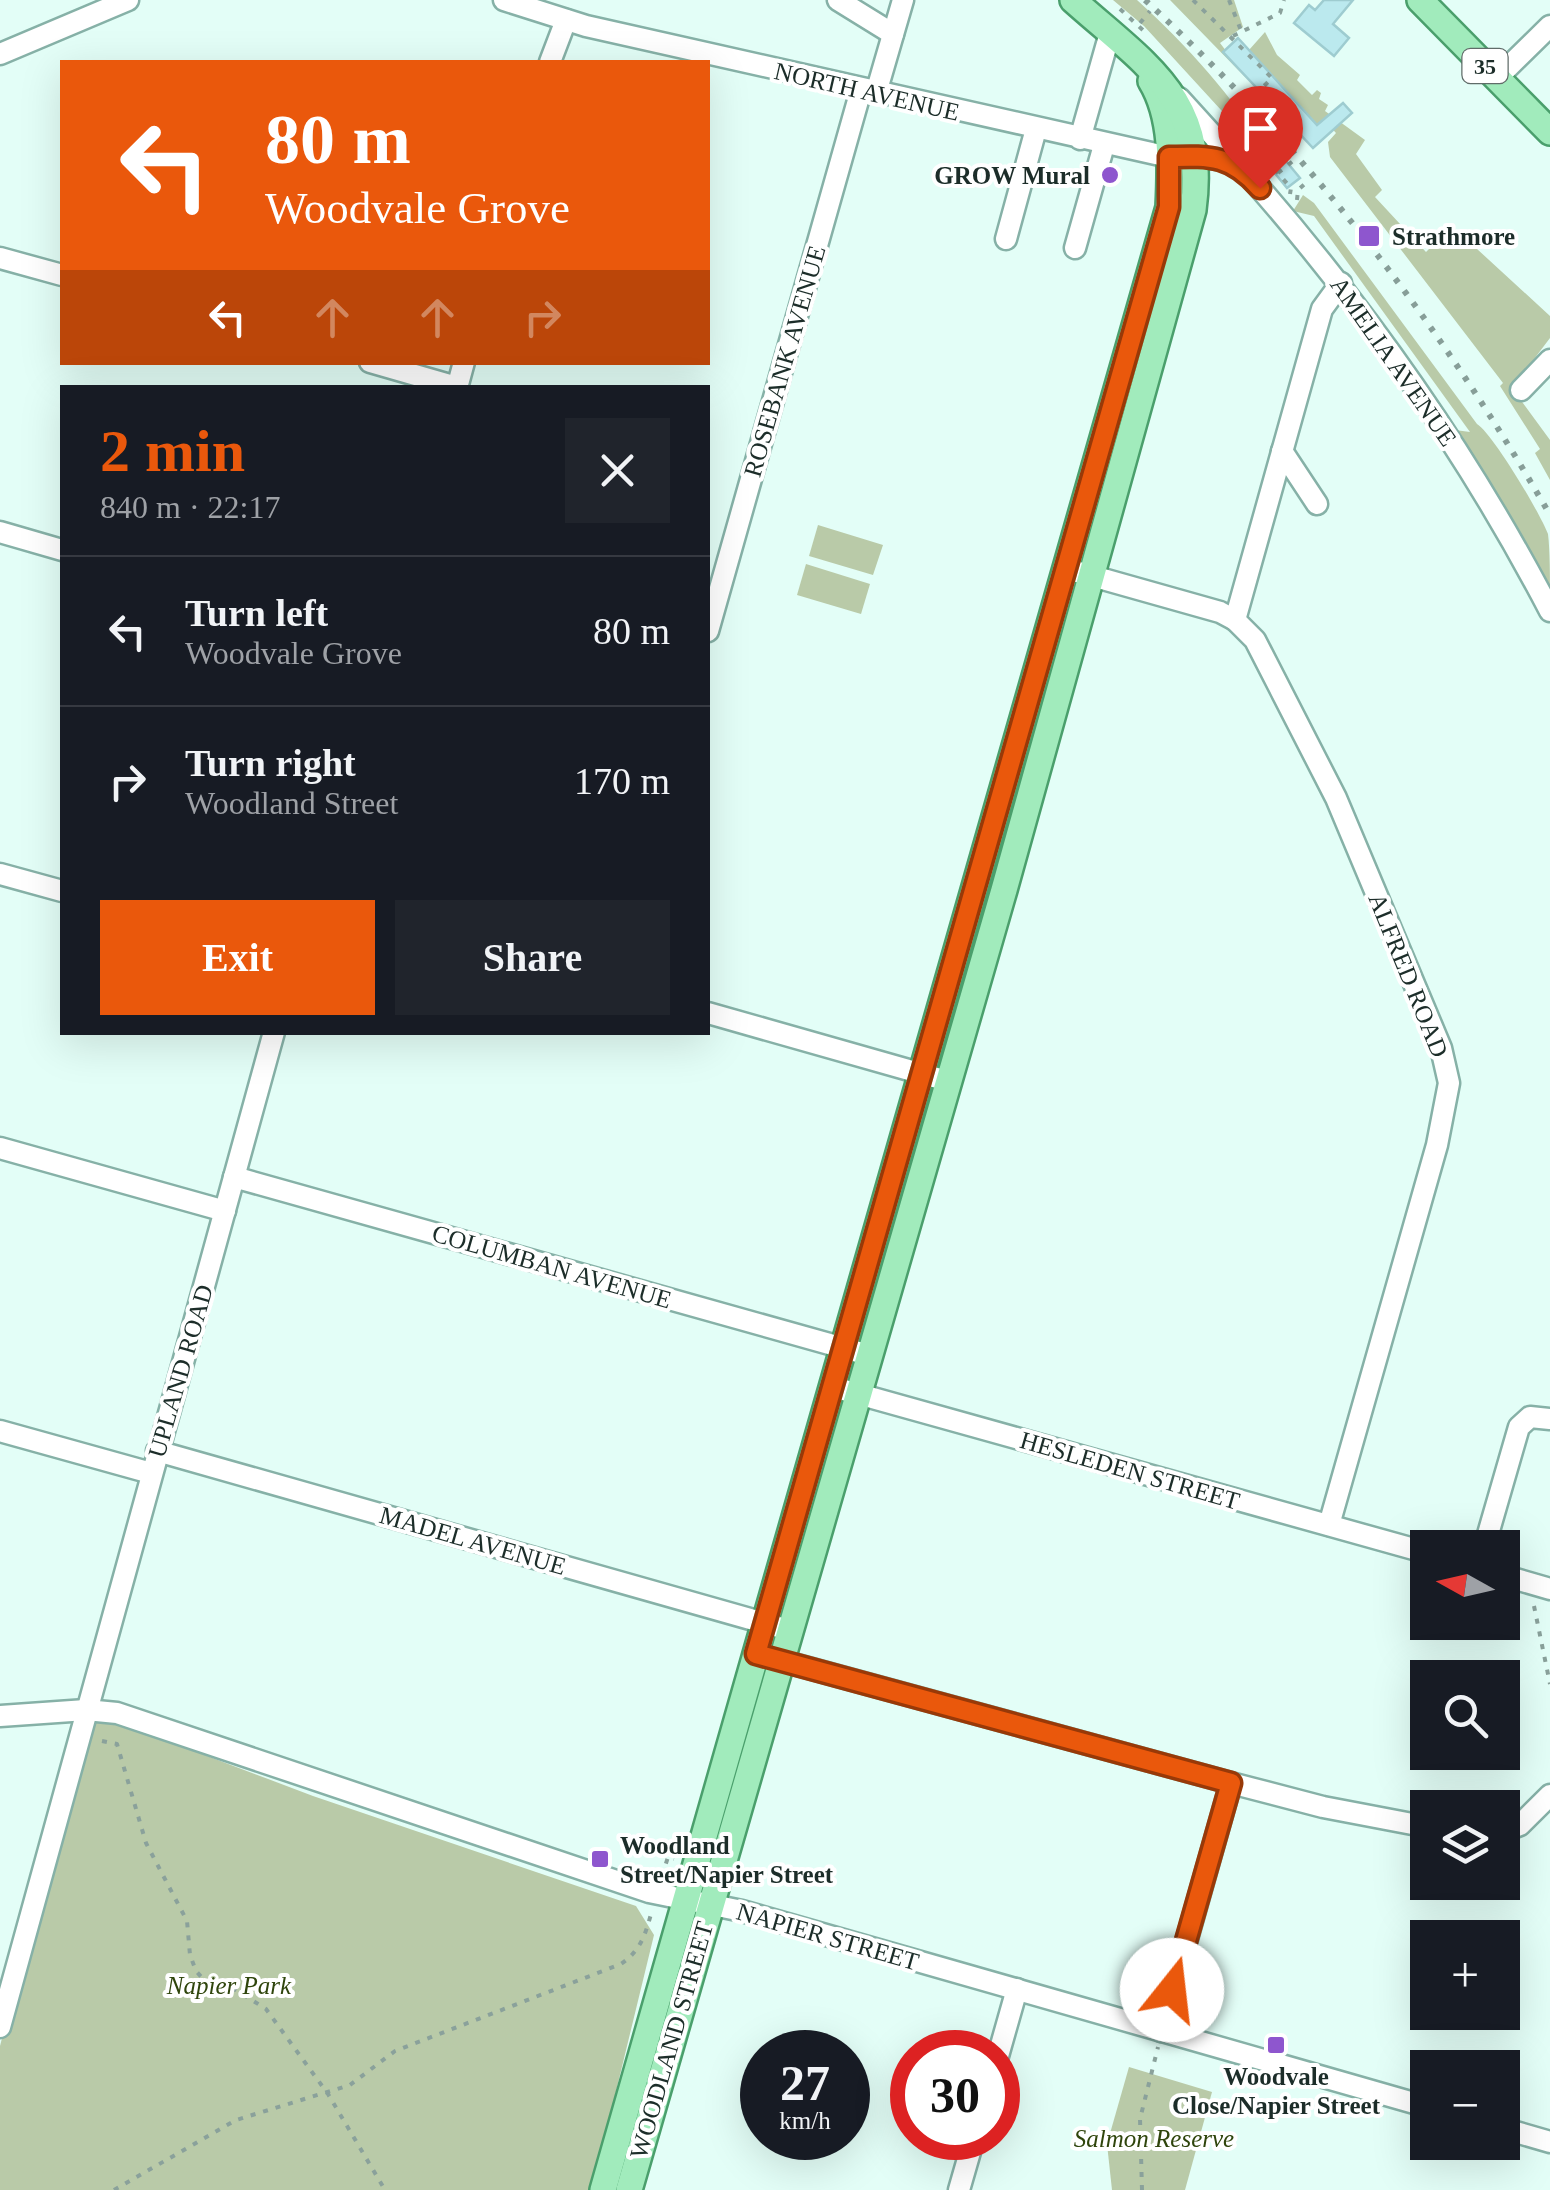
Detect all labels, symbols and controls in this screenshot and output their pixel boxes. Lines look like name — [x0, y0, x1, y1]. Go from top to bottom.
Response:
road number: 35 — [1462, 49, 1508, 83]
street label: NORTH AVENUE — [772, 57, 962, 126]
pin — [1218, 86, 1303, 189]
icon: left — [100, 100, 230, 230]
text: 80 m — [265, 101, 411, 178]
icon: arrive — [1233, 101, 1288, 156]
place label: GROW Mural — [934, 162, 1090, 189]
marker: GROW Mural — [1099, 164, 1121, 186]
text: Woodvale Grove — [265, 183, 570, 233]
marker: Strathmore — [1356, 223, 1382, 249]
place label: Strathmore — [1392, 223, 1515, 250]
street label: ROSEBANK AVENUE — [739, 242, 830, 480]
street label: AMELIA AVENUE — [1325, 272, 1462, 451]
icon: left — [200, 290, 255, 345]
icon: ahead — [305, 290, 360, 345]
icon: ahead — [410, 290, 465, 345]
icon: right — [515, 290, 570, 345]
text: 2 min — [100, 418, 245, 484]
button: close — [565, 418, 670, 523]
text: 840 m · 22:17 — [100, 489, 280, 525]
text: Turn left — [185, 592, 328, 634]
icon: left — [100, 604, 155, 659]
text: 80 m — [593, 610, 670, 652]
text: Woodvale Grove — [185, 635, 402, 671]
text: Turn right — [185, 742, 356, 784]
icon: right — [100, 754, 155, 809]
text: 170 m — [574, 760, 670, 802]
text: Woodland Street — [185, 785, 398, 821]
street label: ALFRED ROAD — [1363, 889, 1454, 1061]
button: Exit — [100, 900, 375, 1015]
button: Share — [395, 900, 670, 1015]
street label: COLUMBAN AVENUE — [429, 1219, 675, 1314]
street label: UPLAND ROAD — [143, 1282, 218, 1461]
street label: HESLEDEN STREET — [1017, 1426, 1243, 1515]
street label: MADEL AVENUE — [377, 1501, 569, 1580]
north arrow — [1410, 1530, 1520, 1640]
map controls — [1410, 1530, 1520, 2160]
button: search — [1410, 1660, 1520, 1770]
button: layers — [1410, 1790, 1520, 1900]
place label: Woodland Street/Napier Street — [620, 1832, 834, 1888]
marker: Woodland Street/Napier Street — [589, 1848, 611, 1870]
street label: NAPIER STREET — [734, 1898, 922, 1975]
street label: WOODLAND STREET — [625, 1919, 718, 2162]
button: + — [1410, 1920, 1520, 2030]
position arrow — [1120, 1938, 1224, 2042]
park label: Napier Park — [166, 1972, 292, 1999]
speed limit sign: 30 — [890, 2030, 1020, 2160]
marker: Woodvale Close/Napier Street — [1265, 2034, 1287, 2056]
button: − — [1410, 2050, 1520, 2160]
text: 27 — [780, 2055, 830, 2111]
place label: Woodvale Close/Napier Street — [1172, 2063, 1381, 2119]
text: km/h — [779, 2107, 831, 2134]
park label: Salmon Reserve — [1074, 2125, 1234, 2152]

